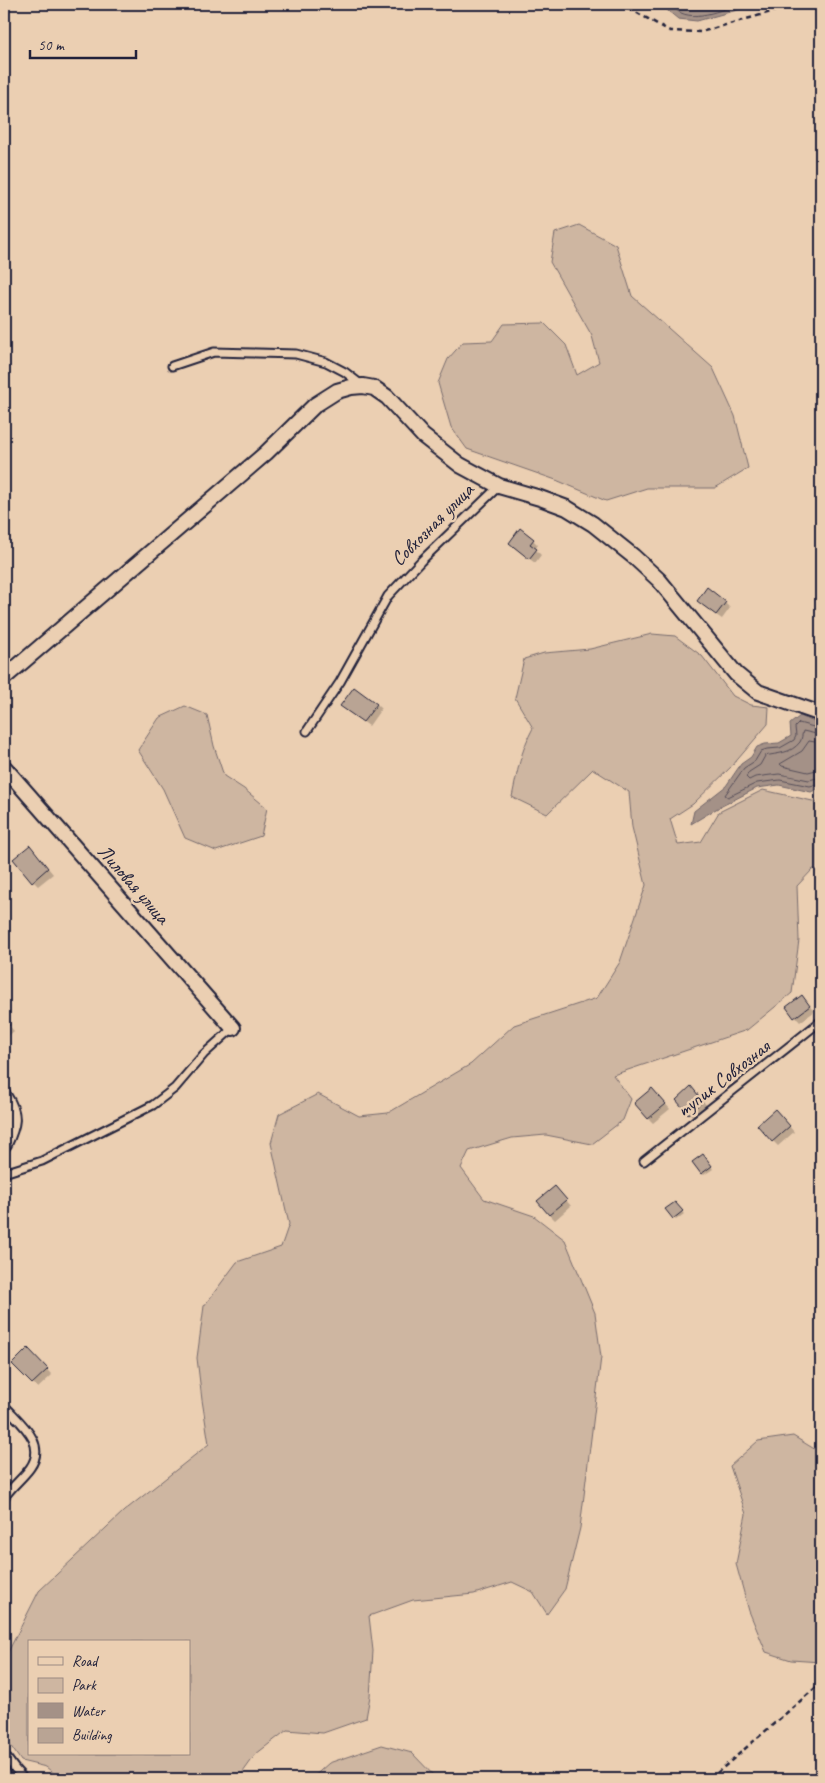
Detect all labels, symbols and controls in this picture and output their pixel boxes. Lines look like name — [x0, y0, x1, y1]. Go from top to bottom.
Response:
scale bar — [30, 28, 136, 60]
text: 50 m — [38, 36, 65, 55]
street label: Совхозная улица — [386, 477, 480, 571]
street label: Лиловая улица — [92, 839, 176, 930]
street label: тупик Совхозная — [672, 1033, 777, 1123]
legend — [28, 1640, 190, 1756]
text: Road — [72, 1652, 99, 1671]
text: Park — [72, 1676, 97, 1695]
text: Water — [72, 1702, 106, 1721]
text: Building — [72, 1726, 112, 1745]

